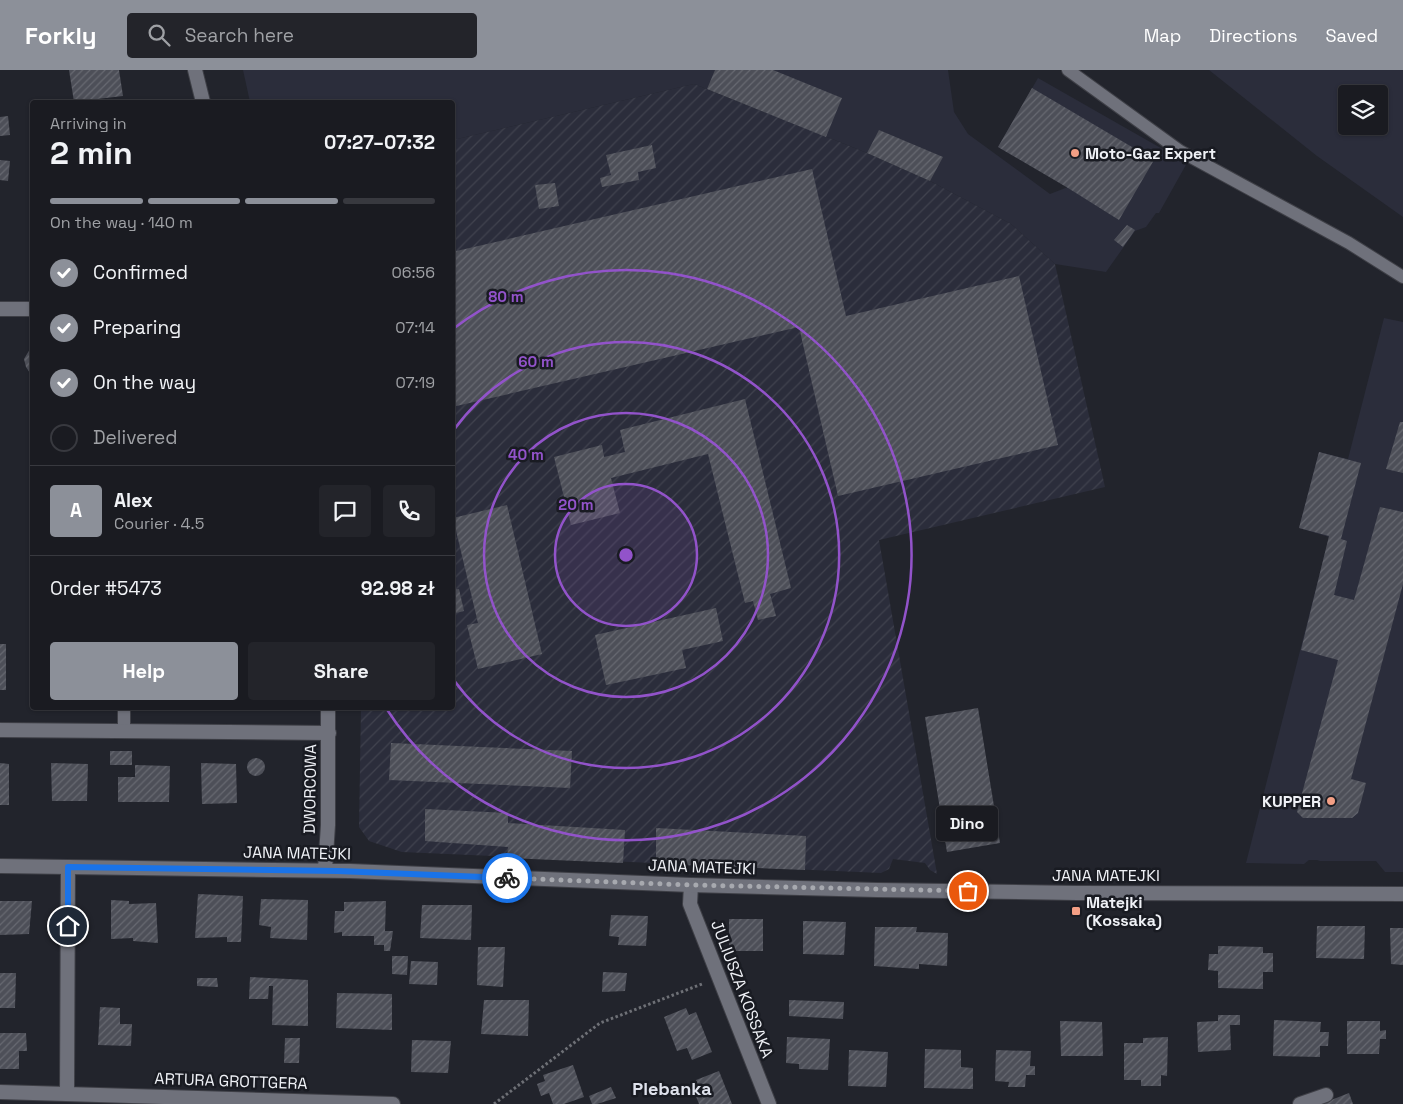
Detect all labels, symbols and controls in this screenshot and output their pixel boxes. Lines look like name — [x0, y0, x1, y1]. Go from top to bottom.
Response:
search box — [127, 13, 477, 58]
text: Forkly — [25, 20, 97, 51]
icon: search — [145, 21, 173, 49]
text: Search here — [185, 23, 294, 48]
text: Map — [1144, 24, 1181, 47]
text: Directions — [1209, 24, 1298, 47]
text: Saved — [1326, 24, 1378, 47]
map controls — [1338, 85, 1388, 135]
button: layers — [1338, 85, 1388, 135]
text: Arriving in — [50, 113, 127, 134]
text: 07:27–07:32 — [324, 130, 435, 155]
text: 2 min — [50, 133, 133, 173]
place label: Moto-Gaz Expert — [1085, 143, 1216, 164]
marker: Moto-Gaz Expert — [1069, 147, 1081, 159]
text: On the way · 140 m — [50, 212, 193, 233]
icon: check — [50, 259, 78, 287]
text: Confirmed — [93, 260, 188, 285]
text: 06:56 — [392, 262, 435, 283]
text: 80 m — [488, 287, 524, 306]
icon: check — [50, 314, 78, 342]
text: Preparing — [93, 315, 181, 340]
text: 07:14 — [395, 317, 435, 338]
text: 60 m — [518, 352, 554, 371]
icon: check — [50, 369, 78, 397]
text: On the way — [93, 370, 196, 395]
text: 07:19 — [395, 372, 435, 393]
text: Delivered — [93, 425, 178, 450]
text: 40 m — [508, 445, 544, 464]
button: chat — [319, 485, 371, 537]
button: phone — [383, 485, 435, 537]
text: Alex — [114, 488, 153, 513]
text: 20 m — [558, 495, 594, 514]
text: A — [70, 498, 82, 523]
text: Courier · 4.5 — [114, 513, 204, 534]
centre of rings — [617, 546, 635, 564]
text: Order #5473 — [50, 576, 162, 601]
text: 92.98 zł — [361, 576, 435, 601]
button: Help — [50, 642, 238, 700]
button: Share — [248, 642, 435, 700]
street label: DWORCOWA — [299, 744, 321, 834]
place label: KUPPER — [1262, 791, 1321, 812]
marker: KUPPER — [1325, 795, 1337, 807]
callout: Dino — [937, 806, 999, 841]
text: Dino — [950, 813, 984, 834]
street label: JANA MATEJKI — [243, 842, 351, 864]
courier — [482, 853, 532, 903]
street label: JANA MATEJKI — [648, 855, 756, 879]
icon: bike — [493, 864, 521, 892]
street label: JANA MATEJKI — [1052, 865, 1160, 886]
pin — [947, 870, 989, 912]
icon: bag — [954, 877, 982, 905]
place label: Matejki (Kossaka) — [1086, 892, 1162, 931]
pin — [47, 905, 89, 947]
marker: Matejki (Kossaka) — [1070, 905, 1082, 917]
icon: home — [54, 912, 82, 940]
street label: JULIUSZA KOSSAKA — [706, 917, 778, 1061]
street label: ARTURA GROTTGERA — [154, 1068, 308, 1094]
district label: Plebanka — [632, 1077, 712, 1100]

